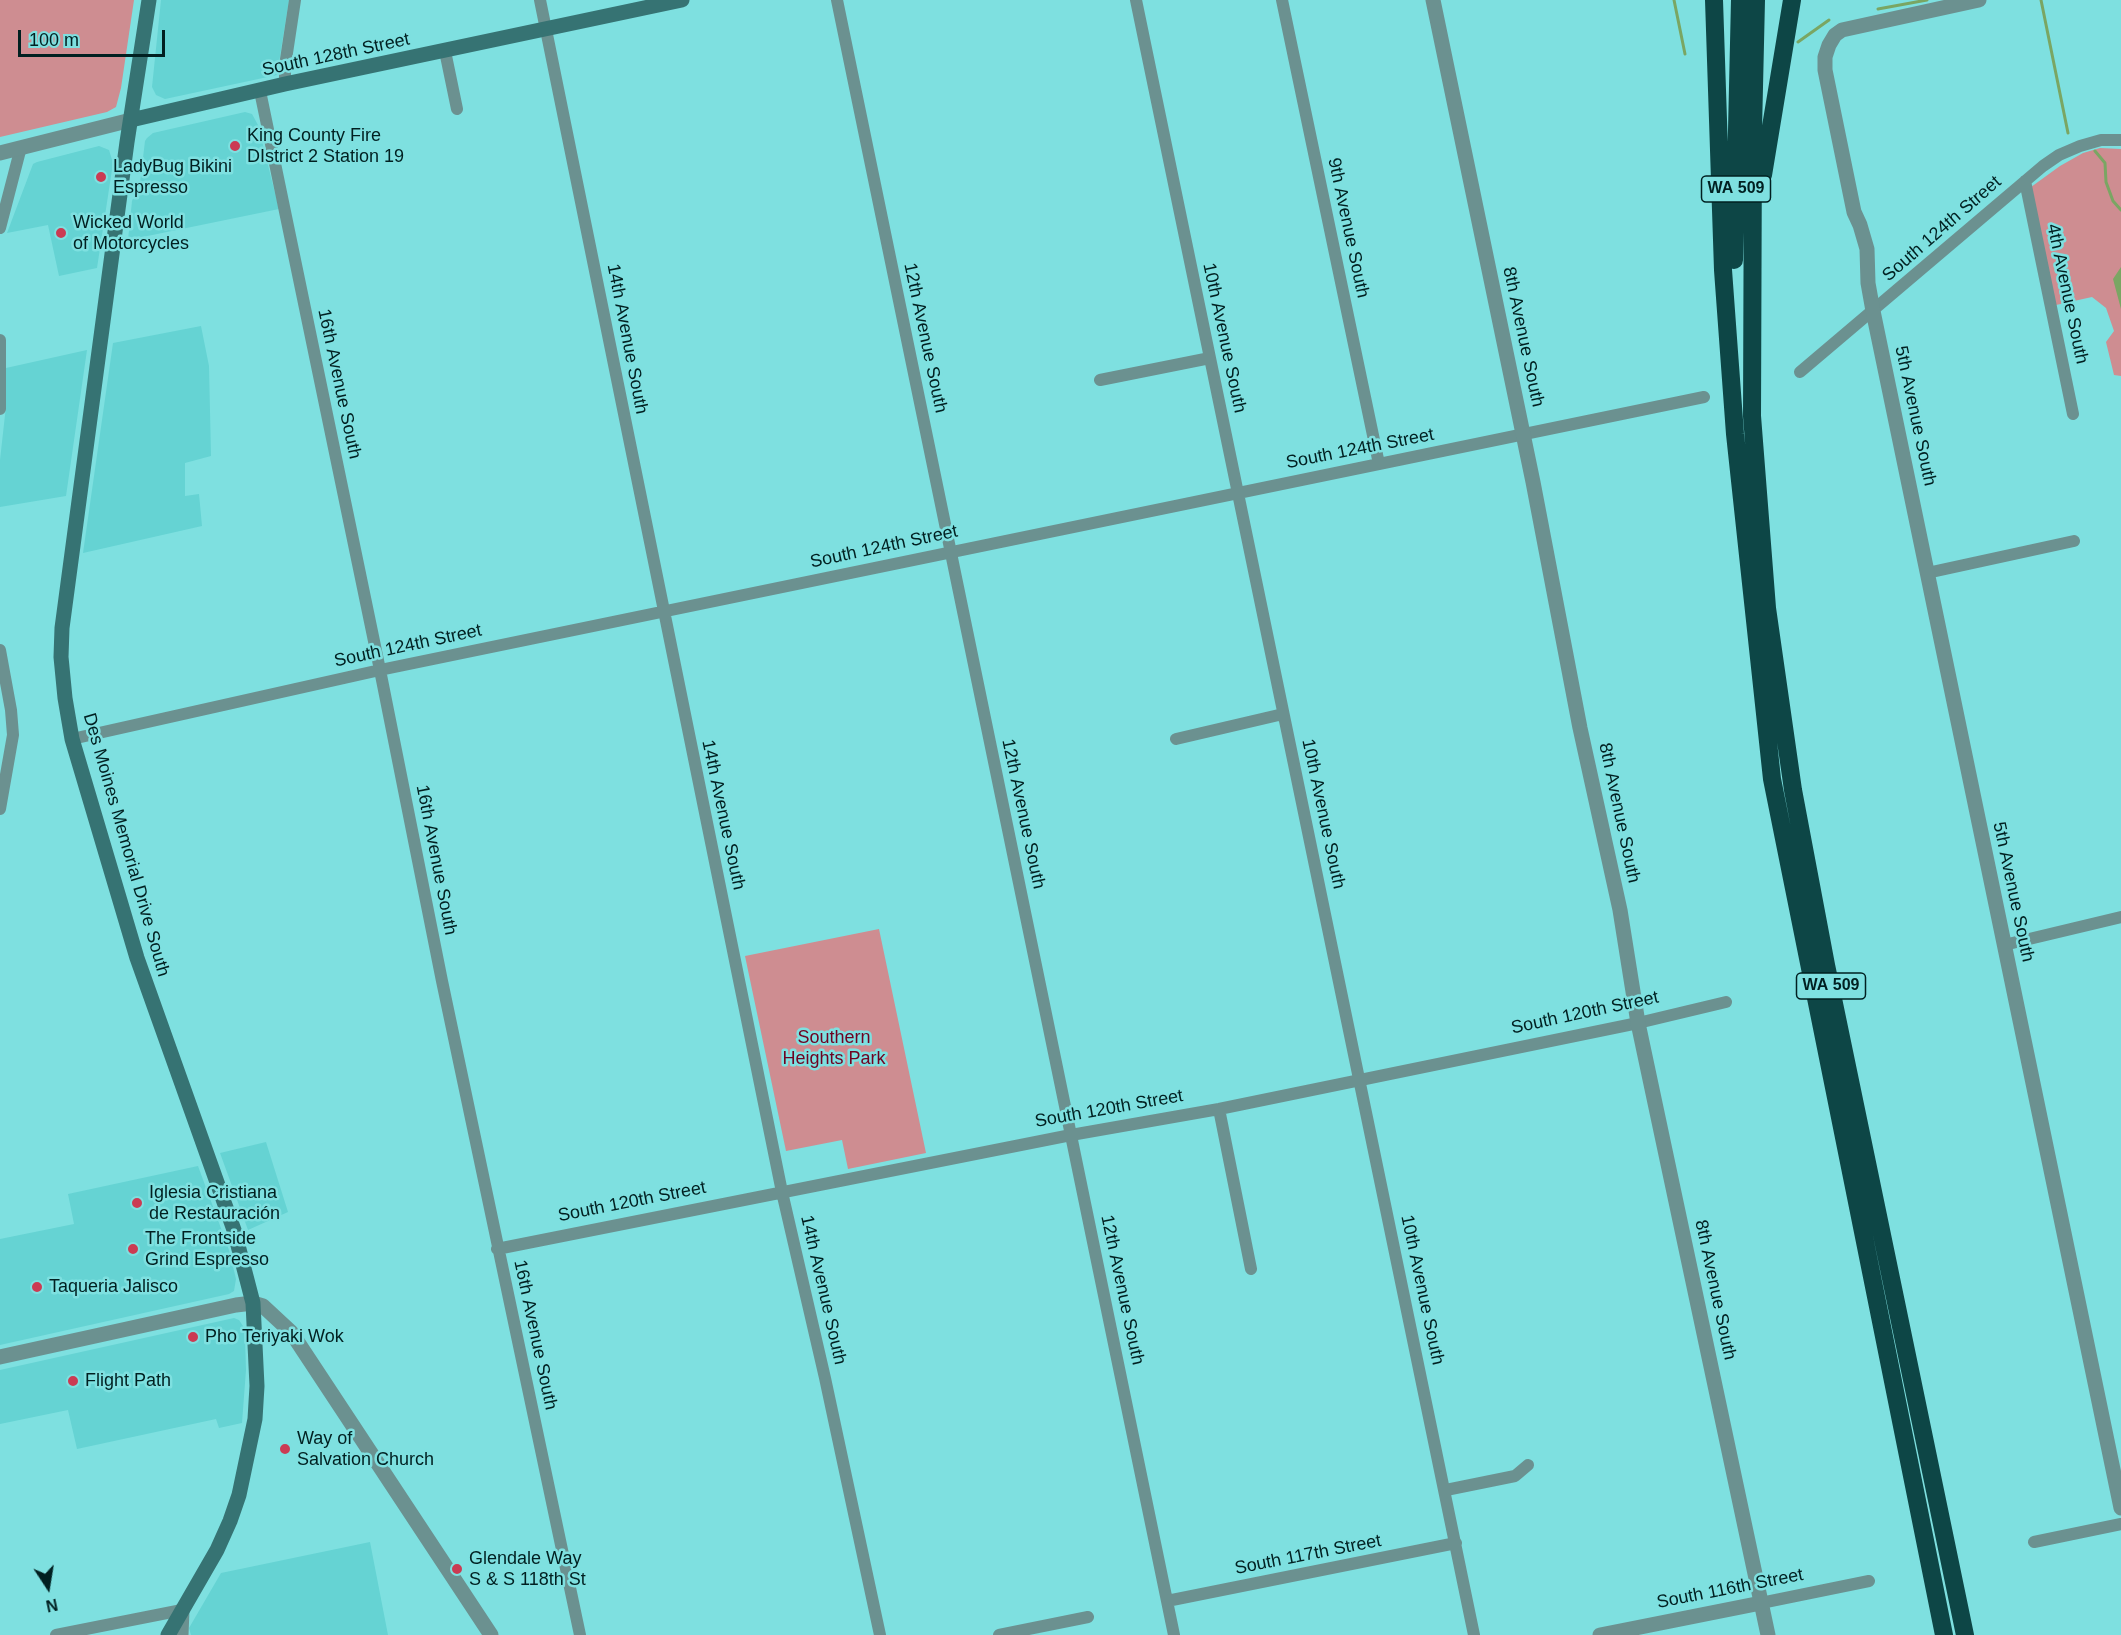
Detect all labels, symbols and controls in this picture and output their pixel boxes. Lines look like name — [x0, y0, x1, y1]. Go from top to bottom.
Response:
scale bar — [21, 18, 168, 56]
street label: South 128th Street — [260, 29, 412, 81]
text: 100 m — [29, 30, 79, 50]
place label: King County Fire DIstrict 2 Station 19 — [247, 125, 404, 168]
marker: King County Fire DIstrict 2 Station 19 — [228, 139, 242, 153]
place label: LadyBug Bikini Espresso — [113, 156, 232, 198]
street label: 9th Avenue South — [1323, 156, 1373, 300]
marker: LadyBug Bikini Espresso — [94, 170, 108, 184]
street label: South 124th Street — [1878, 172, 2006, 286]
road number: WA 509 — [1702, 176, 1770, 202]
place label: Wicked World of Motorcycles — [73, 212, 189, 254]
street label: 4th Avenue South — [2042, 222, 2092, 366]
marker: Wicked World of Motorcycles — [54, 226, 68, 240]
street label: 12th Avenue South — [899, 261, 951, 415]
street label: 10th Avenue South — [1198, 261, 1250, 415]
street label: 14th Avenue South — [602, 262, 652, 416]
street label: 8th Avenue South — [1498, 265, 1548, 409]
street label: 16th Avenue South — [313, 307, 365, 461]
street label: 5th Avenue South — [1890, 344, 1940, 488]
street label: South 124th Street — [1284, 424, 1436, 474]
street label: South 124th Street — [808, 521, 960, 573]
street label: South 124th Street — [332, 620, 484, 672]
street label: Des Moines Memorial Drive South — [78, 711, 174, 979]
street label: 12th Avenue South — [997, 737, 1049, 891]
street label: 10th Avenue South — [1297, 737, 1349, 891]
street label: 14th Avenue South — [697, 738, 749, 892]
street label: 8th Avenue South — [1594, 741, 1644, 885]
street label: 16th Avenue South — [411, 783, 461, 937]
street label: 5th Avenue South — [1988, 820, 2038, 964]
road number: WA 509 — [1796, 973, 1866, 999]
street label: South 120th Street — [1509, 987, 1661, 1039]
park label: Southern Heights Park — [782, 1027, 886, 1070]
street label: South 120th Street — [1033, 1085, 1185, 1133]
street label: South 120th Street — [556, 1177, 708, 1227]
place label: Iglesia Cristiana de Restauración — [149, 1182, 280, 1224]
marker: Iglesia Cristiana de Restauración — [130, 1196, 144, 1210]
street label: 14th Avenue South — [795, 1213, 851, 1367]
street label: 12th Avenue South — [1096, 1213, 1148, 1367]
street label: 10th Avenue South — [1396, 1213, 1448, 1367]
street label: 8th Avenue South — [1690, 1218, 1740, 1362]
place label: The Frontside Grind Espresso — [145, 1228, 269, 1270]
marker: The Frontside Grind Espresso — [126, 1242, 140, 1256]
street label: 16th Avenue South — [509, 1258, 561, 1412]
place label: Taqueria Jalisco — [49, 1276, 178, 1298]
marker: Taqueria Jalisco — [30, 1280, 44, 1294]
place label: Pho Teriyaki Wok — [205, 1326, 344, 1348]
marker: Pho Teriyaki Wok — [186, 1330, 200, 1344]
place label: Flight Path — [85, 1370, 171, 1392]
marker: Flight Path — [66, 1374, 80, 1388]
place label: Way of Salvation Church — [297, 1428, 434, 1470]
marker: Way of Salvation Church — [278, 1442, 292, 1456]
street label: South 117th Street — [1233, 1530, 1383, 1580]
place label: Glendale Way S & S 118th St — [469, 1548, 586, 1590]
north arrow — [18, 1557, 78, 1617]
marker: Glendale Way S & S 118th St — [450, 1562, 464, 1576]
street label: South 116th Street — [1655, 1564, 1805, 1614]
text: N — [44, 1596, 59, 1615]

